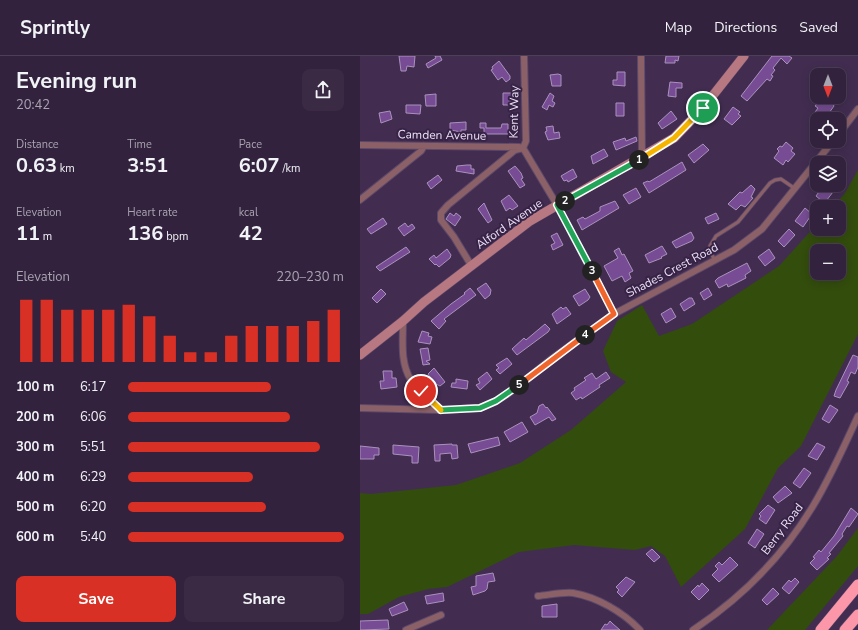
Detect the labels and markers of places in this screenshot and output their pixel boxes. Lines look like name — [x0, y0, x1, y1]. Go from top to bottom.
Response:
pin — [686, 91, 720, 125]
pin: 1 — [629, 150, 649, 170]
pin: 2 — [555, 191, 575, 211]
pin: 3 — [582, 261, 602, 281]
pin: 4 — [575, 325, 595, 345]
pin — [404, 374, 438, 408]
pin: 5 — [509, 375, 529, 395]

